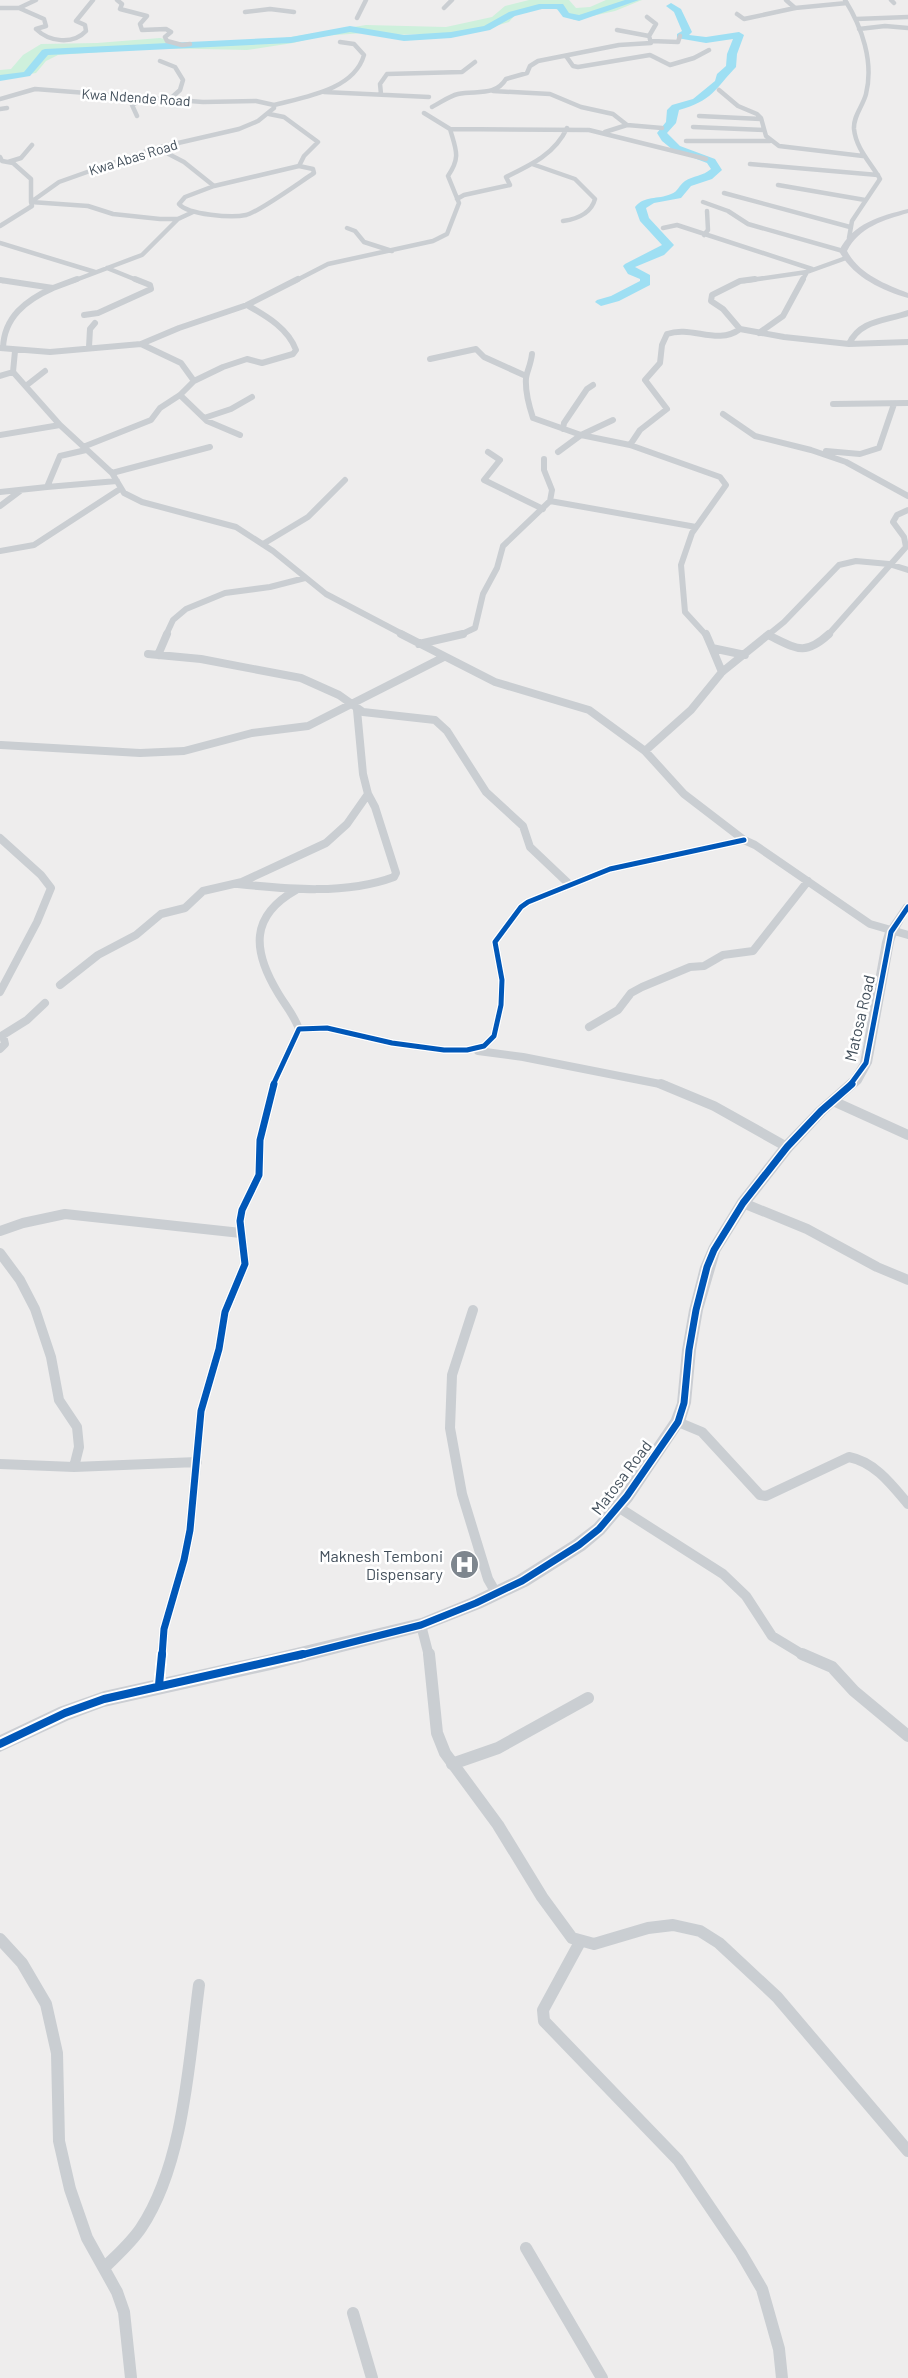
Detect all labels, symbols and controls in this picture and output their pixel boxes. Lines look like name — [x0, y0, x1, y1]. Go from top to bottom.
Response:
street label: Kwa Ndende Road — [81, 85, 191, 109]
street label: Kwa Abas Road — [87, 135, 179, 179]
street label: Matosa Road — [840, 973, 878, 1063]
street label: Matosa Road — [587, 1436, 655, 1518]
place label: Maknesh Temboni Dispensary — [319, 1546, 444, 1583]
hospital icon: Maknesh Temboni Dispensary — [448, 1548, 480, 1580]

